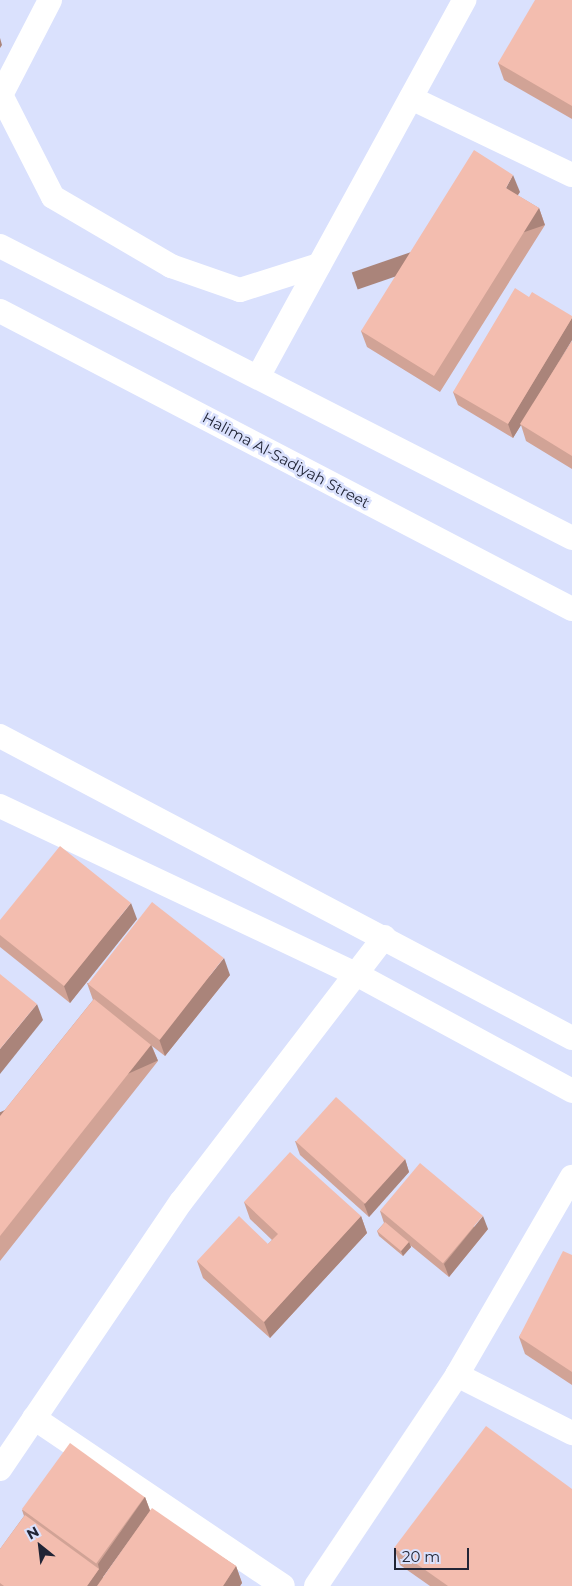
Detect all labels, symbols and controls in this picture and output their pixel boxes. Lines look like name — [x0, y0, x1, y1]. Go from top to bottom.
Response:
street label: Halima Al-Sadiyah Street — [199, 408, 373, 512]
north arrow — [15, 1521, 65, 1571]
text: N — [23, 1522, 42, 1543]
scale bar — [397, 1538, 472, 1570]
text: 20 m — [402, 1547, 440, 1566]

